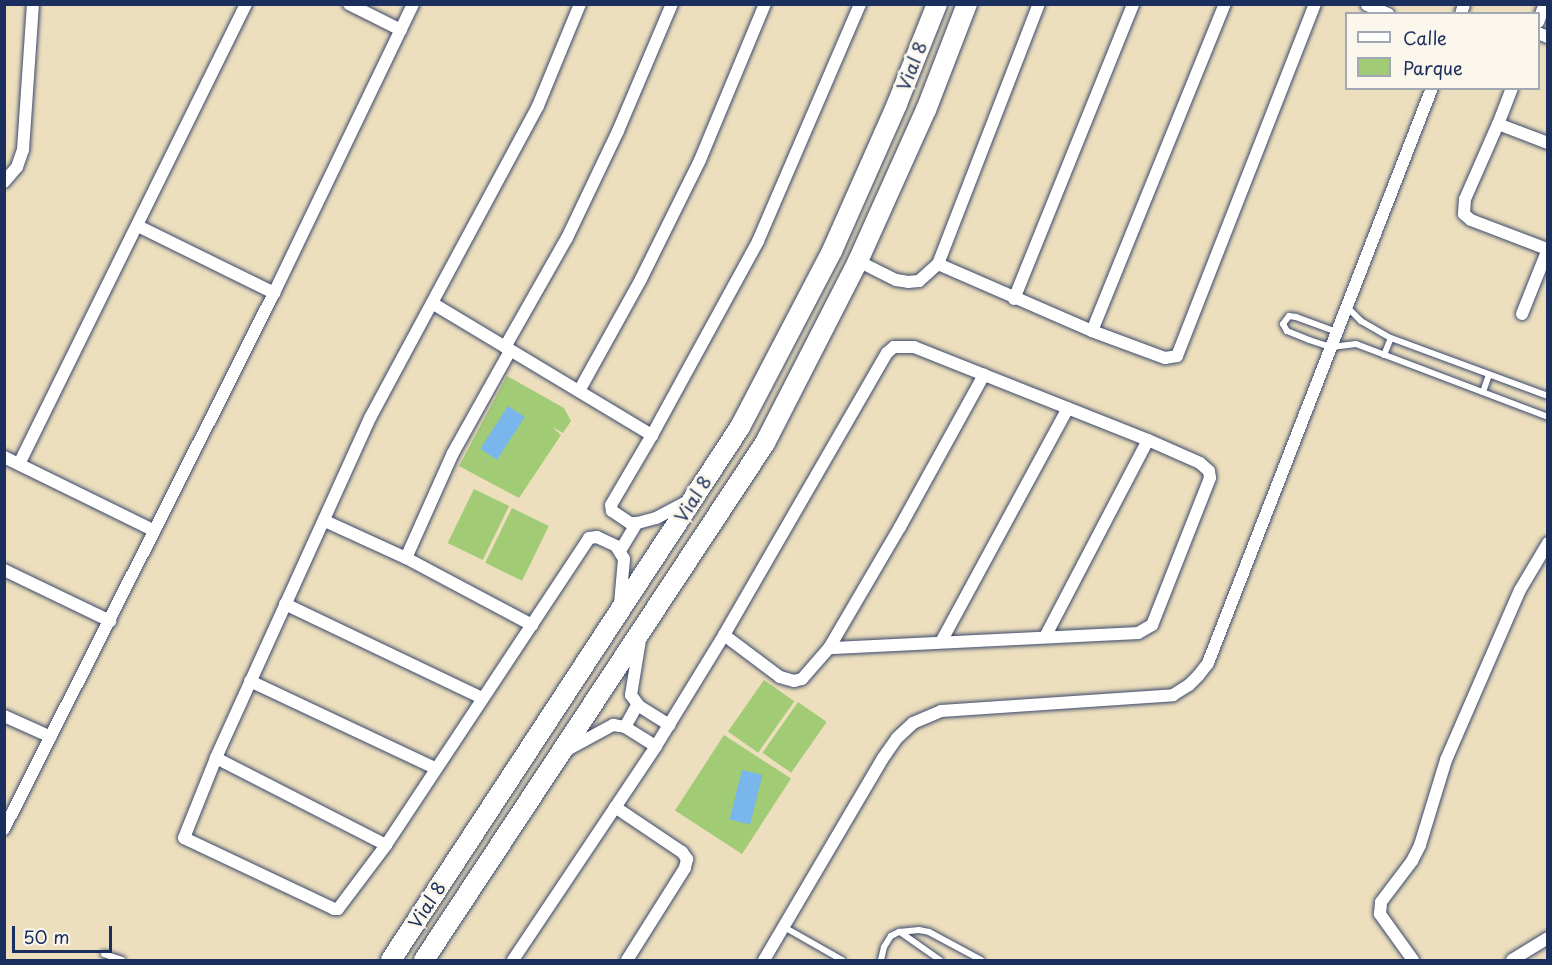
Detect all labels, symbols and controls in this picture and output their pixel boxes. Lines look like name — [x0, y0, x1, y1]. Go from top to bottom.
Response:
legend — [1345, 12, 1540, 90]
text: Calle — [1403, 24, 1447, 51]
street label: Vial 8 — [892, 38, 932, 94]
text: Parque — [1403, 54, 1463, 81]
street label: Vial 8 — [670, 472, 716, 526]
street label: Vial 8 — [404, 878, 450, 932]
scale bar — [15, 914, 116, 952]
text: 50 m — [23, 923, 70, 950]

